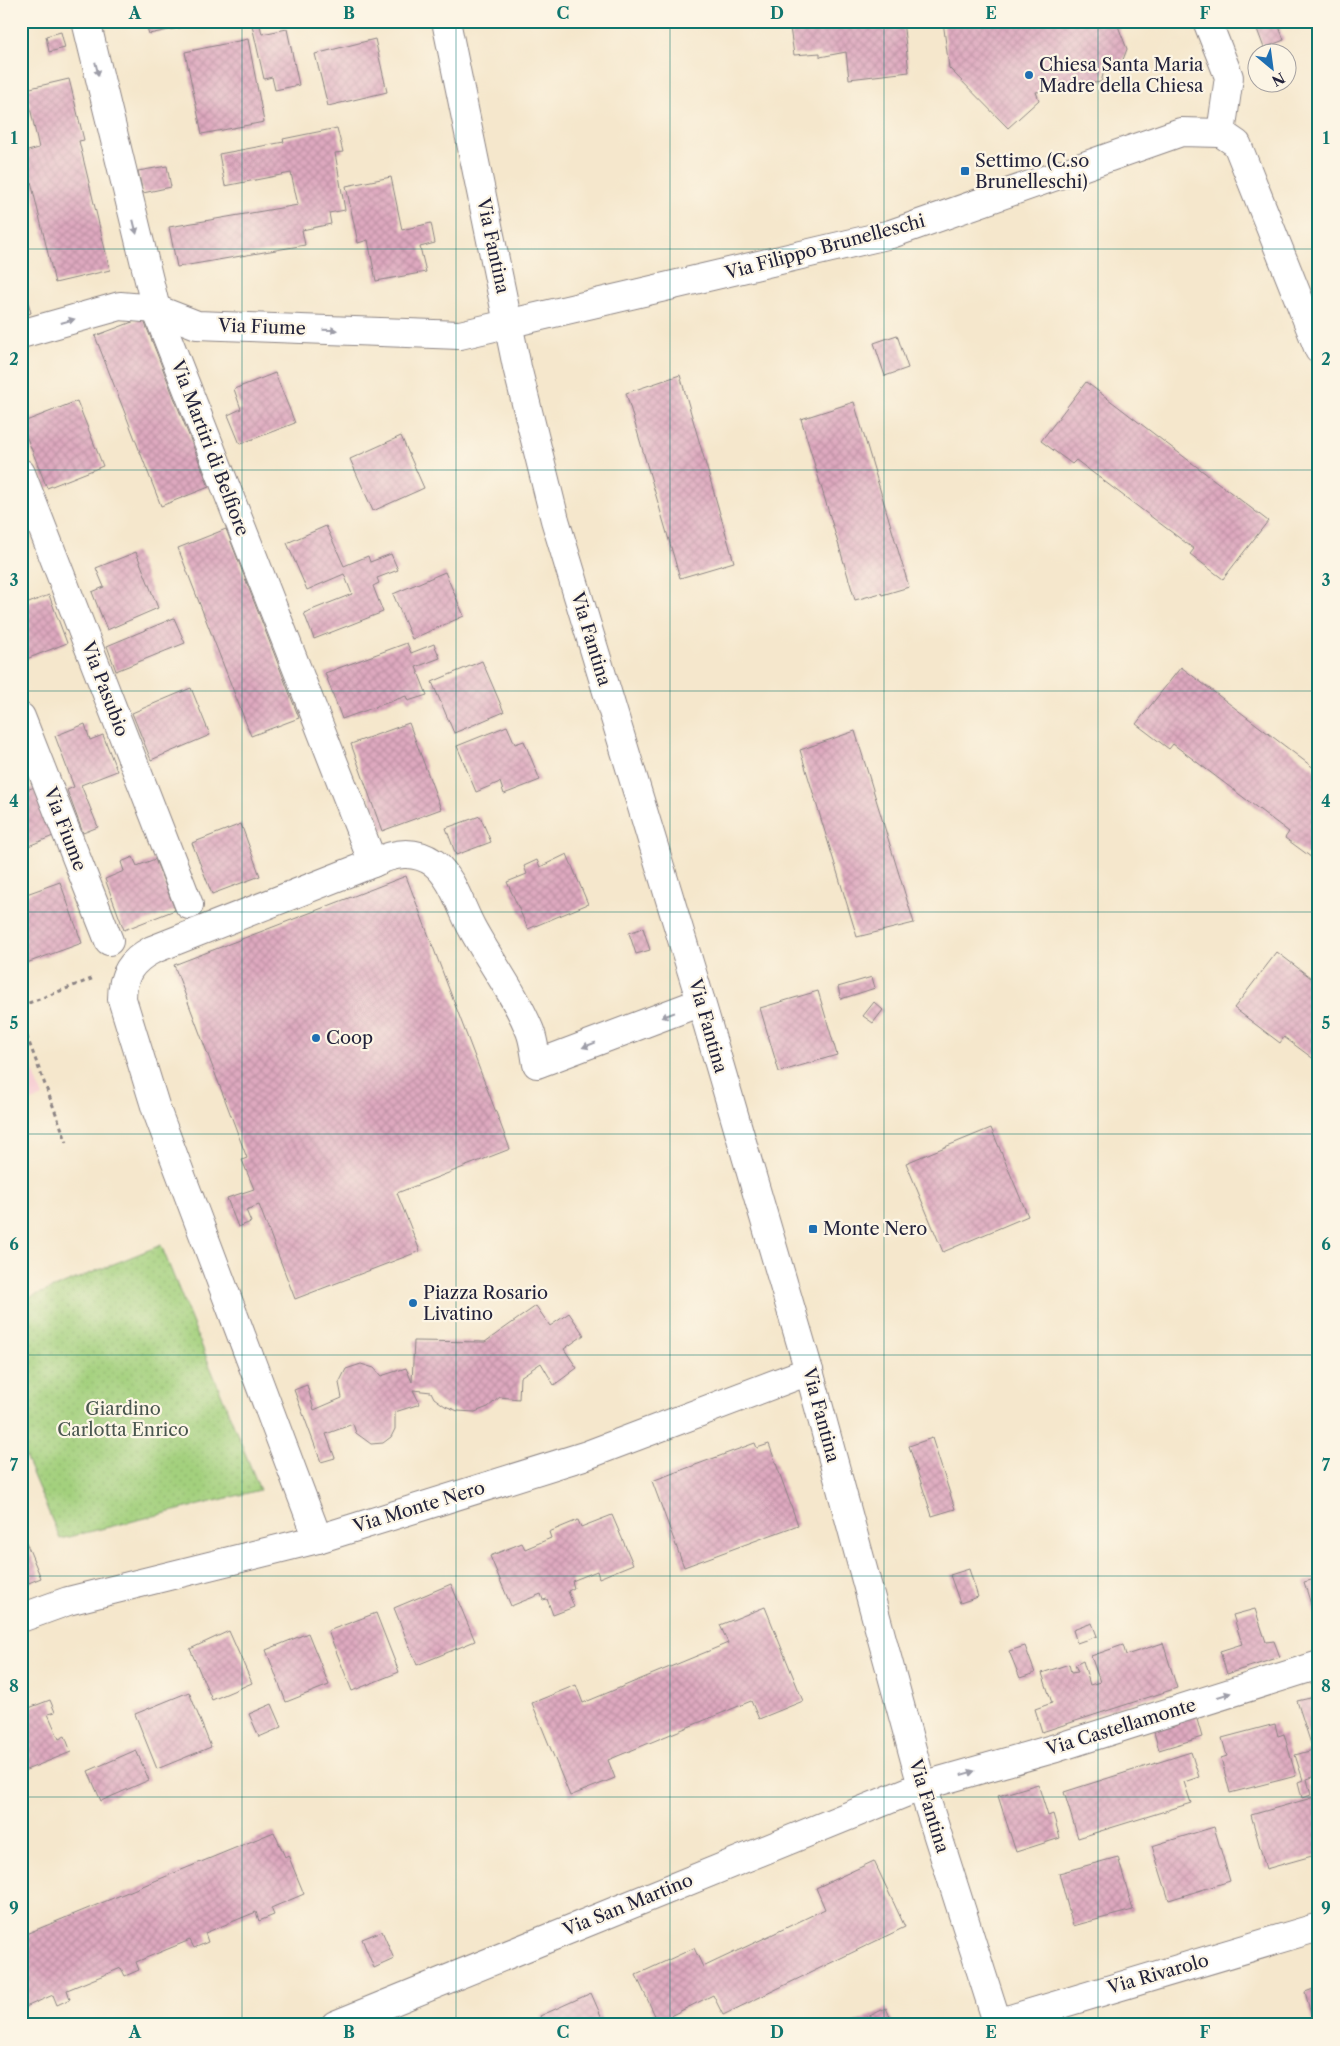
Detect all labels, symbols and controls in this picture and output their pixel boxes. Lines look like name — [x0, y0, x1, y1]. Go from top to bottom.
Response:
text: A — [128, 3, 142, 23]
text: B — [343, 3, 355, 23]
text: C — [557, 3, 569, 23]
text: D — [770, 3, 784, 23]
text: E — [985, 3, 997, 23]
text: F — [1200, 3, 1211, 23]
north arrow — [1248, 42, 1298, 92]
place label: Chiesa Santa Maria Madre della Chiesa — [1039, 54, 1204, 97]
one-way arrow — [93, 61, 101, 76]
marker: Chiesa Santa Maria Madre della Chiesa — [1023, 69, 1035, 81]
text: N — [1269, 69, 1288, 90]
text: 1 — [10, 128, 18, 148]
text: 1 — [1322, 128, 1330, 148]
place label: Settimo (C.so Brunelleschi) — [975, 150, 1089, 193]
marker: Settimo (C.so Brunelleschi) — [959, 165, 971, 177]
street label: Via Fantina — [472, 195, 514, 296]
street label: Via Filippo Brunelleschi — [722, 210, 928, 285]
one-way arrow — [132, 219, 140, 234]
street label: Via Fiume — [217, 314, 306, 340]
one-way arrow — [61, 316, 76, 324]
one-way arrow — [323, 326, 339, 334]
text: 2 — [9, 349, 19, 369]
text: 2 — [1321, 349, 1331, 369]
street label: Via Martiri di Belfiore — [166, 356, 254, 539]
text: 3 — [9, 570, 19, 590]
text: 3 — [1321, 570, 1331, 590]
street label: Via Fantina — [566, 588, 616, 689]
street label: Via Pasubio — [76, 637, 133, 740]
street label: Via Fiume — [39, 783, 91, 874]
text: 4 — [9, 791, 19, 811]
text: 4 — [1321, 791, 1331, 811]
street label: Via Fantina — [684, 975, 732, 1076]
one-way arrow — [660, 1011, 675, 1019]
text: 5 — [10, 1013, 19, 1033]
text: 5 — [1322, 1013, 1331, 1033]
place label: Coop — [326, 1027, 373, 1049]
marker: Coop — [310, 1032, 322, 1044]
one-way arrow — [582, 1041, 596, 1049]
place label: Monte Nero — [823, 1218, 927, 1240]
marker: Monte Nero — [807, 1223, 819, 1235]
text: 6 — [9, 1234, 19, 1254]
text: 6 — [1321, 1234, 1331, 1254]
place label: Piazza Rosario Livatino — [423, 1282, 548, 1325]
marker: Piazza Rosario Livatino — [407, 1297, 419, 1309]
street label: Via Fantina — [798, 1364, 844, 1465]
park label: Giardino Carlotta Enrico — [57, 1398, 189, 1441]
text: 7 — [10, 1455, 19, 1475]
text: 7 — [1322, 1455, 1331, 1475]
street label: Via Monte Nero — [349, 1476, 488, 1538]
text: 8 — [9, 1676, 19, 1696]
text: 8 — [1321, 1676, 1331, 1696]
one-way arrow — [1217, 1691, 1232, 1698]
street label: Via Castellamonte — [1042, 1694, 1199, 1761]
street label: Via Fantina — [904, 1755, 954, 1856]
one-way arrow — [961, 1768, 976, 1776]
street label: Via San Martino — [559, 1869, 696, 1941]
text: 9 — [9, 1898, 19, 1918]
text: 9 — [1321, 1898, 1331, 1918]
street label: Via Rivarolo — [1104, 1949, 1211, 1999]
text: A — [128, 2022, 142, 2042]
text: B — [343, 2022, 355, 2042]
text: C — [557, 2022, 569, 2042]
text: D — [770, 2022, 784, 2042]
text: E — [985, 2022, 997, 2042]
text: F — [1200, 2022, 1211, 2042]

